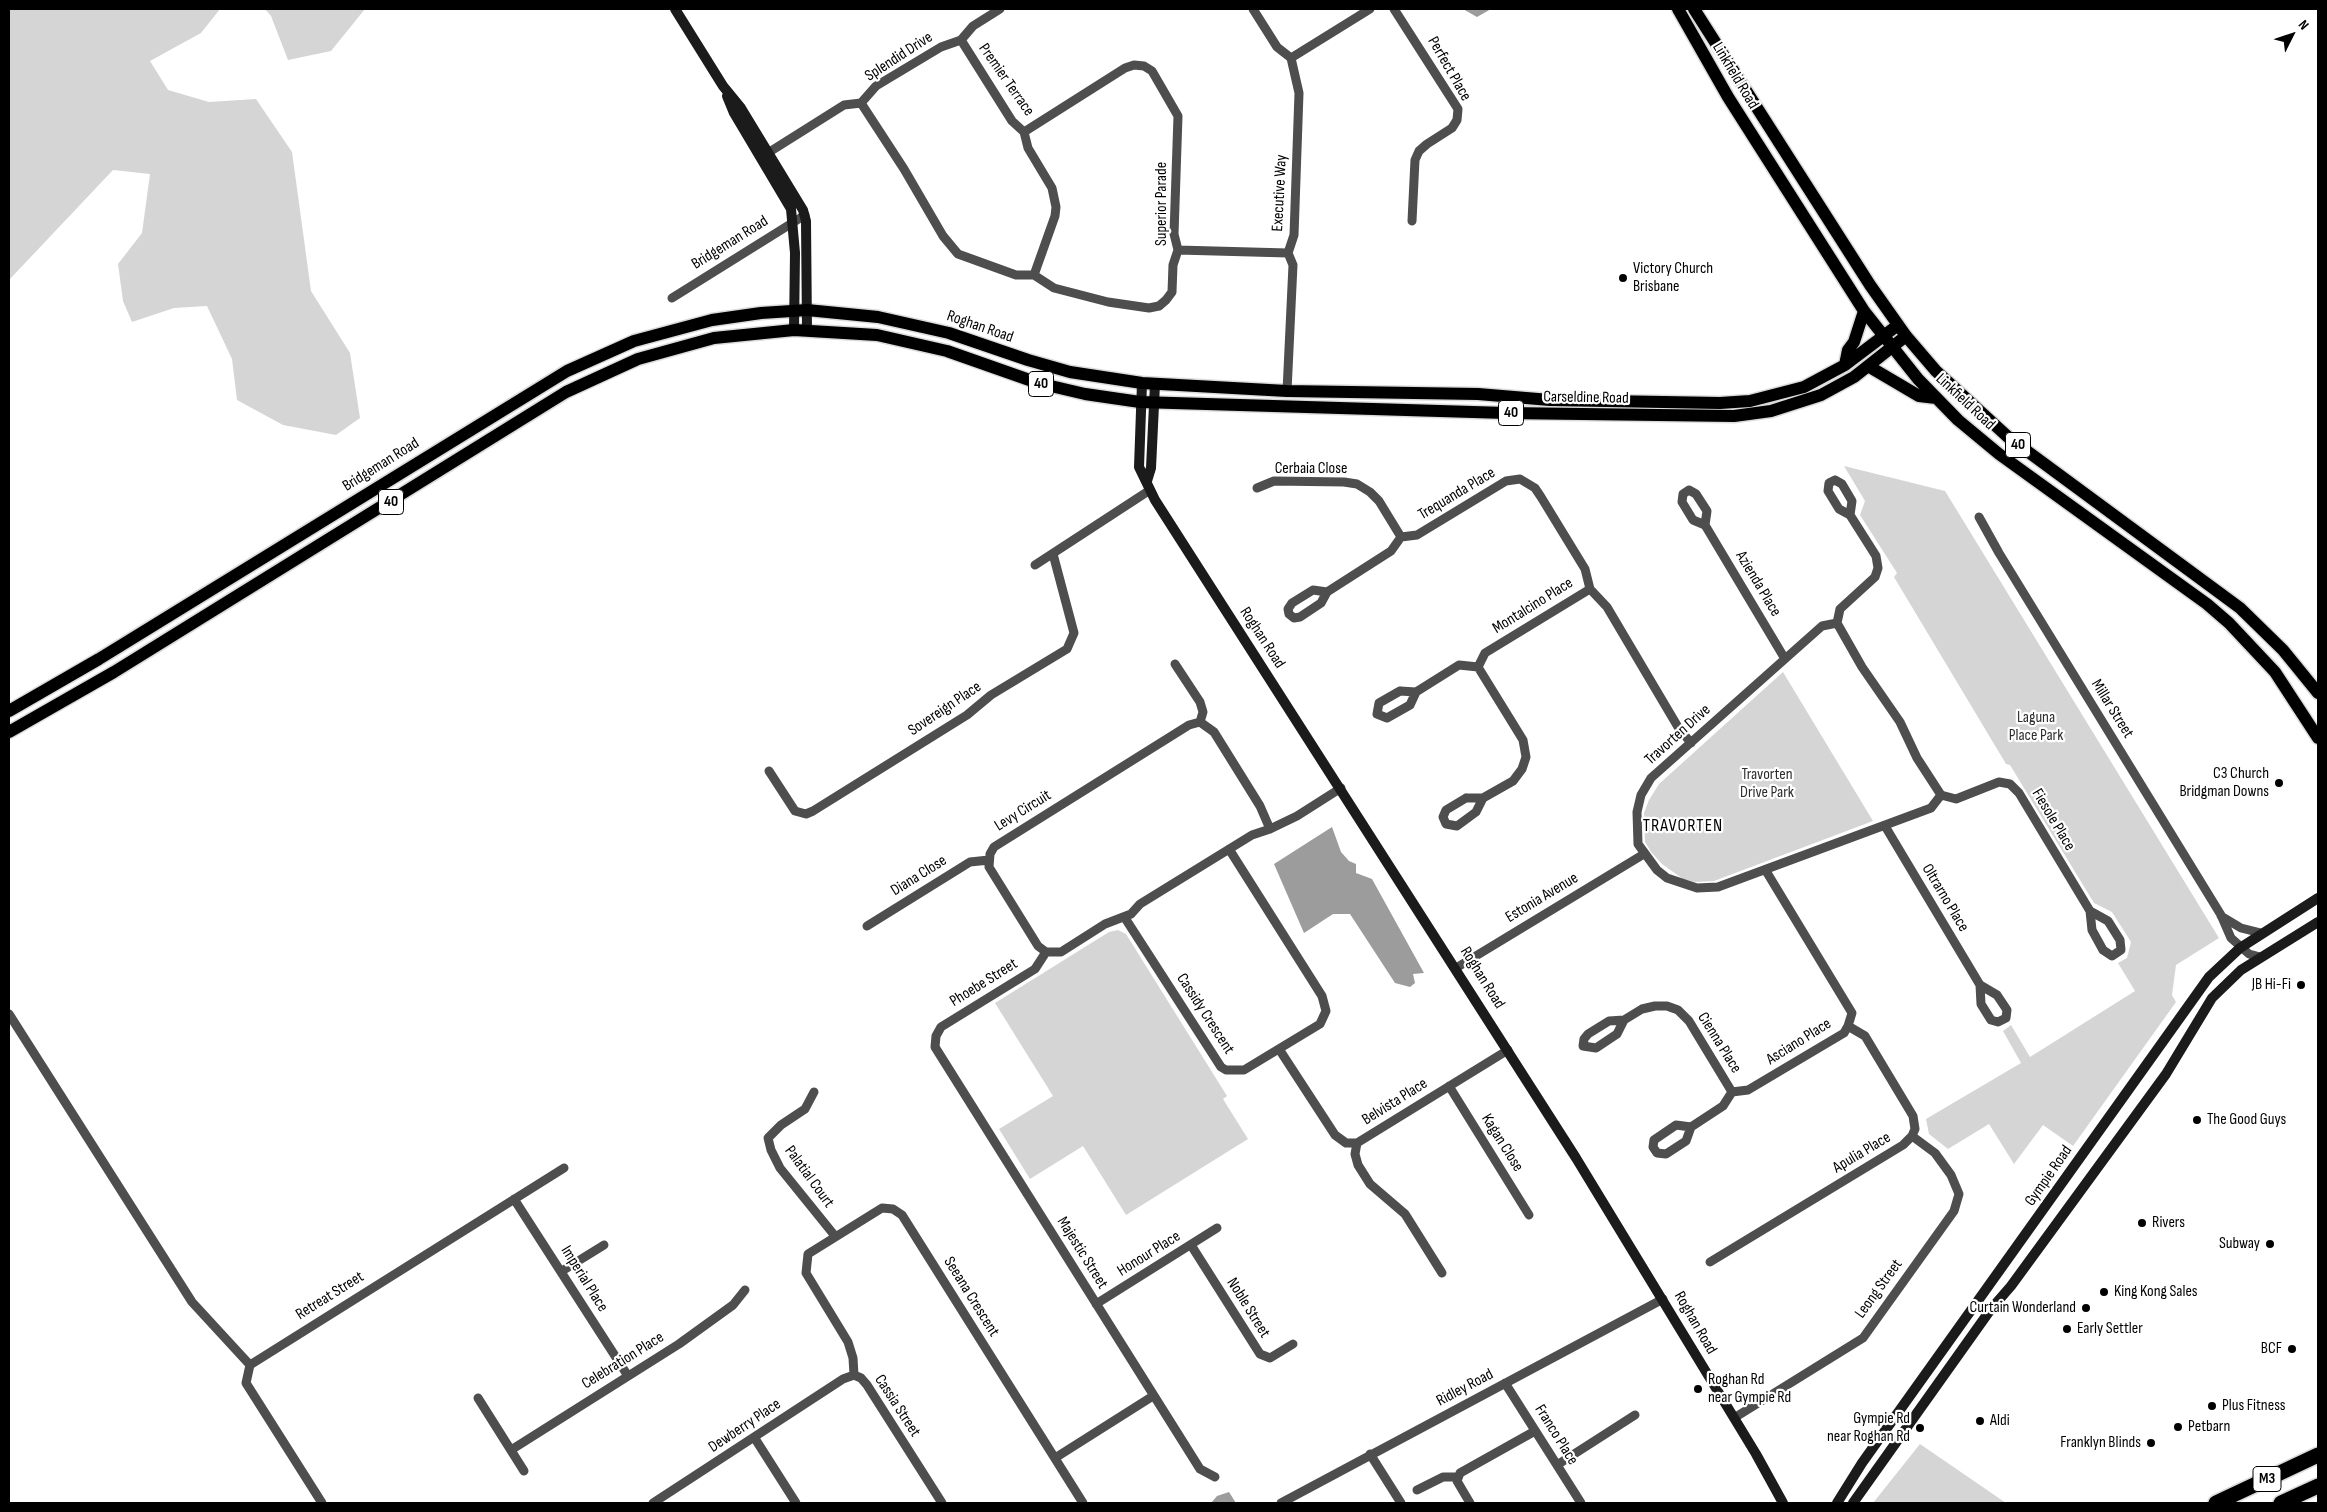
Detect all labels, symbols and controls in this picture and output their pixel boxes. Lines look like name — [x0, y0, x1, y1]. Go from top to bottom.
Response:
north arrow — [2267, 10, 2317, 60]
text: N — [2295, 16, 2313, 33]
street label: Splendid Drive — [862, 28, 936, 86]
street label: Perfect Place — [1423, 33, 1475, 105]
street label: Linkfield Road — [1708, 39, 1762, 113]
street label: Premier Terrace — [974, 40, 1038, 120]
street label: Executive Way — [1268, 154, 1292, 232]
street label: Superior Parade — [1152, 162, 1172, 246]
street label: Bridgeman Road — [688, 212, 772, 274]
place label: Victory Church Brisbane — [1633, 259, 1713, 297]
marker: Victory Church Brisbane — [1617, 272, 1629, 284]
street label: Roghan Road — [944, 307, 1016, 347]
street label: Linkfield Road — [1931, 370, 1999, 434]
road number: 40 — [1028, 372, 1054, 396]
street label: Carseldine Road — [1543, 388, 1629, 408]
road number: 40 — [1498, 400, 1524, 426]
road number: 40 — [2006, 432, 2030, 458]
street label: Bridgeman Road — [339, 434, 423, 496]
street label: Cerbaia Close — [1275, 459, 1347, 479]
street label: Trequanda Place — [1415, 464, 1499, 524]
road number: 40 — [378, 490, 404, 514]
street label: Azienda Place — [1731, 548, 1785, 620]
street label: Montalcino Place — [1489, 574, 1577, 638]
street label: Roghan Road — [1235, 604, 1289, 672]
street label: Millar Street — [2087, 676, 2137, 742]
street label: Sovereign Place — [905, 678, 985, 740]
street label: Travorten Drive — [1641, 701, 1715, 769]
park label: Laguna Place Park — [2009, 708, 2063, 746]
place label: C3 Church Bridgman Downs — [2179, 764, 2269, 802]
park label: Travorten Drive Park — [1740, 765, 1794, 803]
marker: C3 Church Bridgman Downs — [2273, 777, 2285, 789]
street label: Levy Circuit — [991, 786, 1055, 836]
street label: Fiesole Place — [2027, 786, 2079, 854]
district label: TRAVORTEN — [1642, 815, 1724, 837]
street label: Diana Close — [888, 851, 950, 901]
street label: Oltrarno Place — [1917, 861, 1973, 935]
street label: Estonia Avenue — [1502, 869, 1582, 927]
street label: Roghan Road — [1456, 944, 1508, 1012]
street label: Phoebe Street — [947, 955, 1021, 1011]
street label: Cassidy Crescent — [1172, 970, 1238, 1058]
place label: JB Hi-Fi — [2252, 975, 2291, 995]
marker: JB Hi-Fi — [2295, 979, 2307, 991]
street label: Cienna Place — [1693, 1009, 1745, 1077]
street label: Asciano Place — [1763, 1015, 1835, 1069]
street label: Belvista Place — [1359, 1074, 1431, 1130]
place label: The Good Guys — [2207, 1110, 2286, 1130]
street label: Kagan Close — [1477, 1111, 1527, 1175]
marker: The Good Guys — [2191, 1114, 2203, 1126]
street label: Apulia Place — [1830, 1128, 1894, 1178]
street label: Palatial Court — [780, 1142, 838, 1212]
street label: Gympie Road — [2021, 1142, 2077, 1210]
street label: Majestic Street — [1052, 1213, 1112, 1293]
place label: Rivers — [2152, 1213, 2185, 1233]
marker: Rivers — [2136, 1217, 2148, 1229]
street label: Honour Place — [1114, 1227, 1184, 1281]
place label: Subway — [2219, 1234, 2260, 1254]
marker: Subway — [2264, 1238, 2276, 1250]
street label: Imperial Place — [556, 1242, 612, 1316]
street label: Seeana Crescent — [939, 1254, 1003, 1340]
street label: Leong Street — [1851, 1256, 1907, 1322]
street label: Retreat Street — [292, 1268, 368, 1324]
street label: Noble Street — [1222, 1274, 1274, 1342]
place label: King Kong Sales — [2114, 1282, 2198, 1302]
marker: King Kong Sales — [2098, 1286, 2110, 1298]
street label: Roghan Road — [1669, 1288, 1721, 1358]
place label: Curtain Wonderland — [1970, 1298, 2076, 1318]
marker: Curtain Wonderland — [2080, 1302, 2092, 1314]
place label: Early Settler — [2077, 1319, 2143, 1339]
marker: Early Settler — [2061, 1323, 2073, 1335]
street label: Celebration Place — [578, 1328, 668, 1394]
place label: BCF — [2261, 1339, 2282, 1359]
marker: BCF — [2286, 1343, 2298, 1355]
street label: Ridley Road — [1433, 1365, 1497, 1411]
place label: Roghan Rd near Gympie Rd — [1708, 1370, 1791, 1408]
street label: Cassia Street — [870, 1371, 924, 1441]
marker: Roghan Rd near Gympie Rd — [1692, 1383, 1704, 1395]
street label: Dewberry Place — [705, 1395, 785, 1457]
place label: Plus Fitness — [2222, 1396, 2285, 1416]
marker: Plus Fitness — [2206, 1400, 2218, 1412]
street label: Franco Place — [1530, 1401, 1582, 1469]
place label: Gympie Rd near Roghan Rd — [1827, 1409, 1910, 1447]
place label: Aldi — [1990, 1411, 2010, 1431]
marker: Aldi — [1974, 1415, 1986, 1427]
place label: Petbarn — [2188, 1417, 2230, 1437]
marker: Petbarn — [2172, 1421, 2184, 1433]
marker: Gympie Rd near Roghan Rd — [1914, 1422, 1926, 1434]
place label: Franklyn Blinds — [2060, 1433, 2141, 1453]
marker: Franklyn Blinds — [2145, 1437, 2157, 1449]
road number: M3 — [2253, 1466, 2281, 1492]

